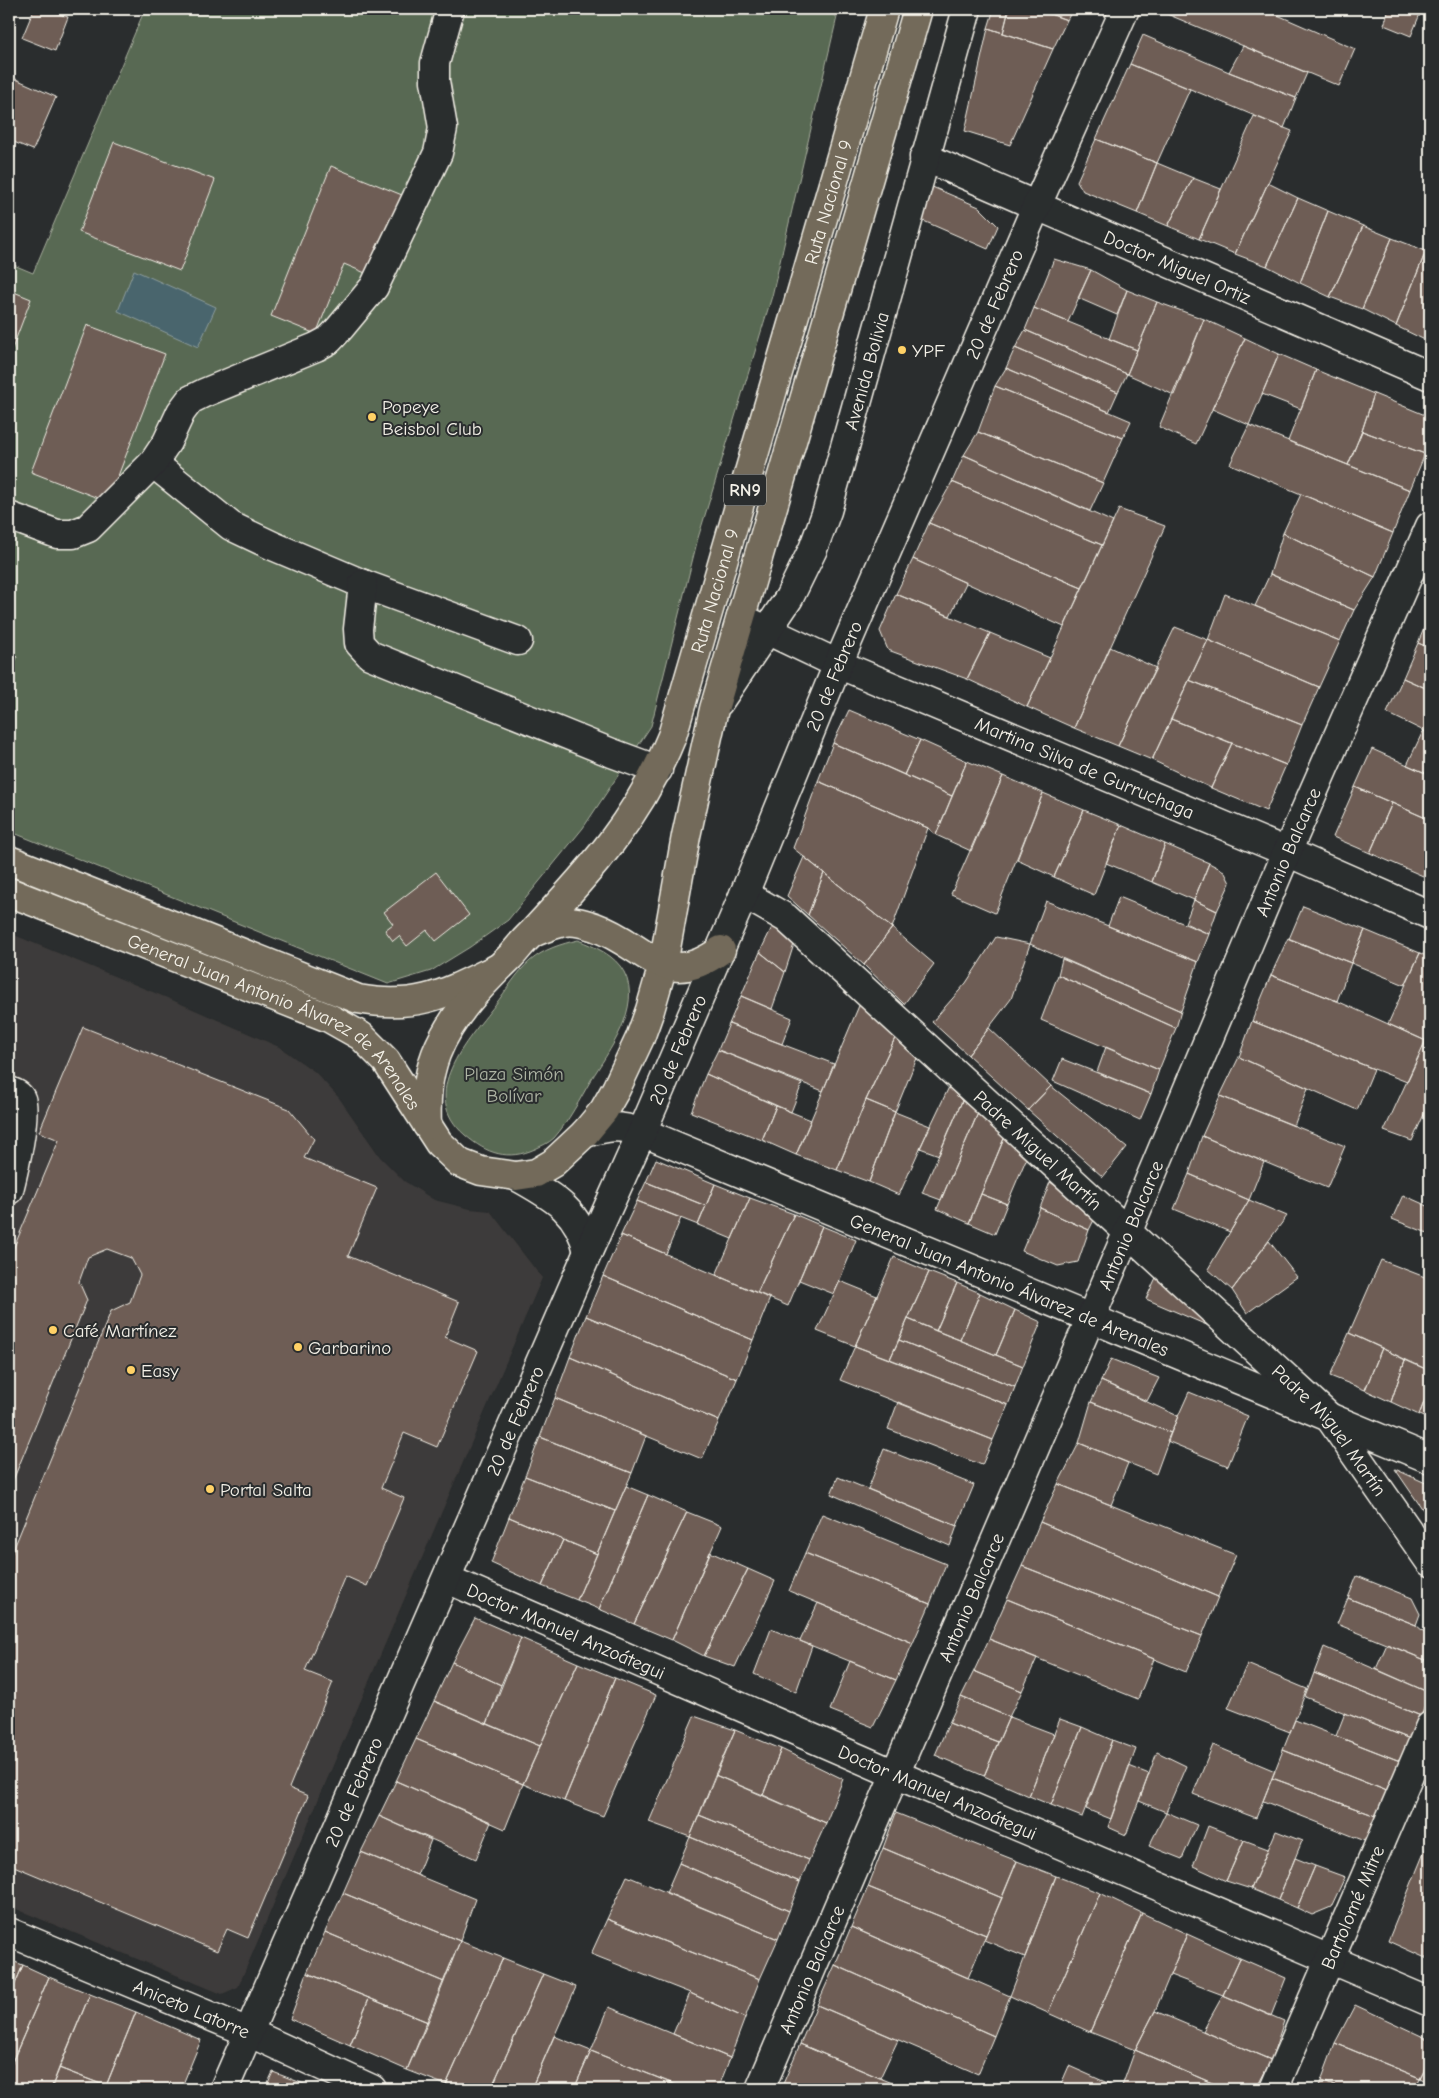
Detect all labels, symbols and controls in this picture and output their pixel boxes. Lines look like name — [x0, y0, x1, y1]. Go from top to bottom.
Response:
street label: Ruta Nacional 9 — [800, 137, 857, 267]
street label: Doctor Miguel Ortiz — [1100, 226, 1254, 309]
street label: 20 de Febrero — [961, 246, 1028, 363]
street label: Avenida Bolivia — [840, 309, 894, 433]
place label: YPF — [912, 340, 945, 362]
marker: YPF — [896, 344, 908, 356]
place label: Popeye Beisbol Club — [382, 396, 482, 440]
marker: Popeye Beisbol Club — [366, 411, 378, 423]
road number: RN9 — [724, 474, 766, 506]
street label: Ruta Nacional 9 — [687, 526, 744, 656]
street label: 20 de Febrero — [802, 618, 867, 735]
street label: Martina Silva de Gurruchaga — [972, 713, 1197, 824]
street label: Antonio Balcarce — [1251, 784, 1326, 920]
street label: General Juan Antonio Álvarez de Arenales — [124, 930, 425, 1114]
street label: 20 de Febrero — [645, 992, 711, 1108]
park label: Plaza Simón Bolívar — [464, 1063, 564, 1107]
street label: Padre Miguel Martín — [969, 1086, 1106, 1215]
street label: Antonio Balcarce — [1094, 1157, 1168, 1293]
street label: General Juan Antonio Álvarez de Arenales — [846, 1209, 1172, 1361]
place label: Café Martínez — [63, 1320, 176, 1342]
marker: Café Martínez — [47, 1324, 59, 1336]
place label: Garbarino — [308, 1337, 391, 1359]
marker: Garbarino — [292, 1341, 304, 1353]
place label: Easy — [141, 1360, 179, 1382]
street label: Padre Miguel Martín — [1267, 1360, 1391, 1501]
street label: 20 de Febrero — [482, 1363, 549, 1479]
marker: Easy — [125, 1364, 137, 1376]
place label: Portal Salta — [220, 1479, 312, 1501]
marker: Portal Salta — [204, 1483, 216, 1495]
street label: Antonio Balcarce — [934, 1530, 1009, 1666]
street label: Doctor Manuel Anzoátegui — [463, 1579, 668, 1685]
street label: 20 de Febrero — [321, 1734, 388, 1851]
street label: Doctor Manuel Anzoátegui — [835, 1741, 1040, 1845]
street label: Bartolomé Mitre — [1317, 1842, 1389, 1973]
street label: Antonio Balcarce — [775, 1902, 850, 2038]
street label: Aniceto Latorre — [130, 1975, 253, 2043]

